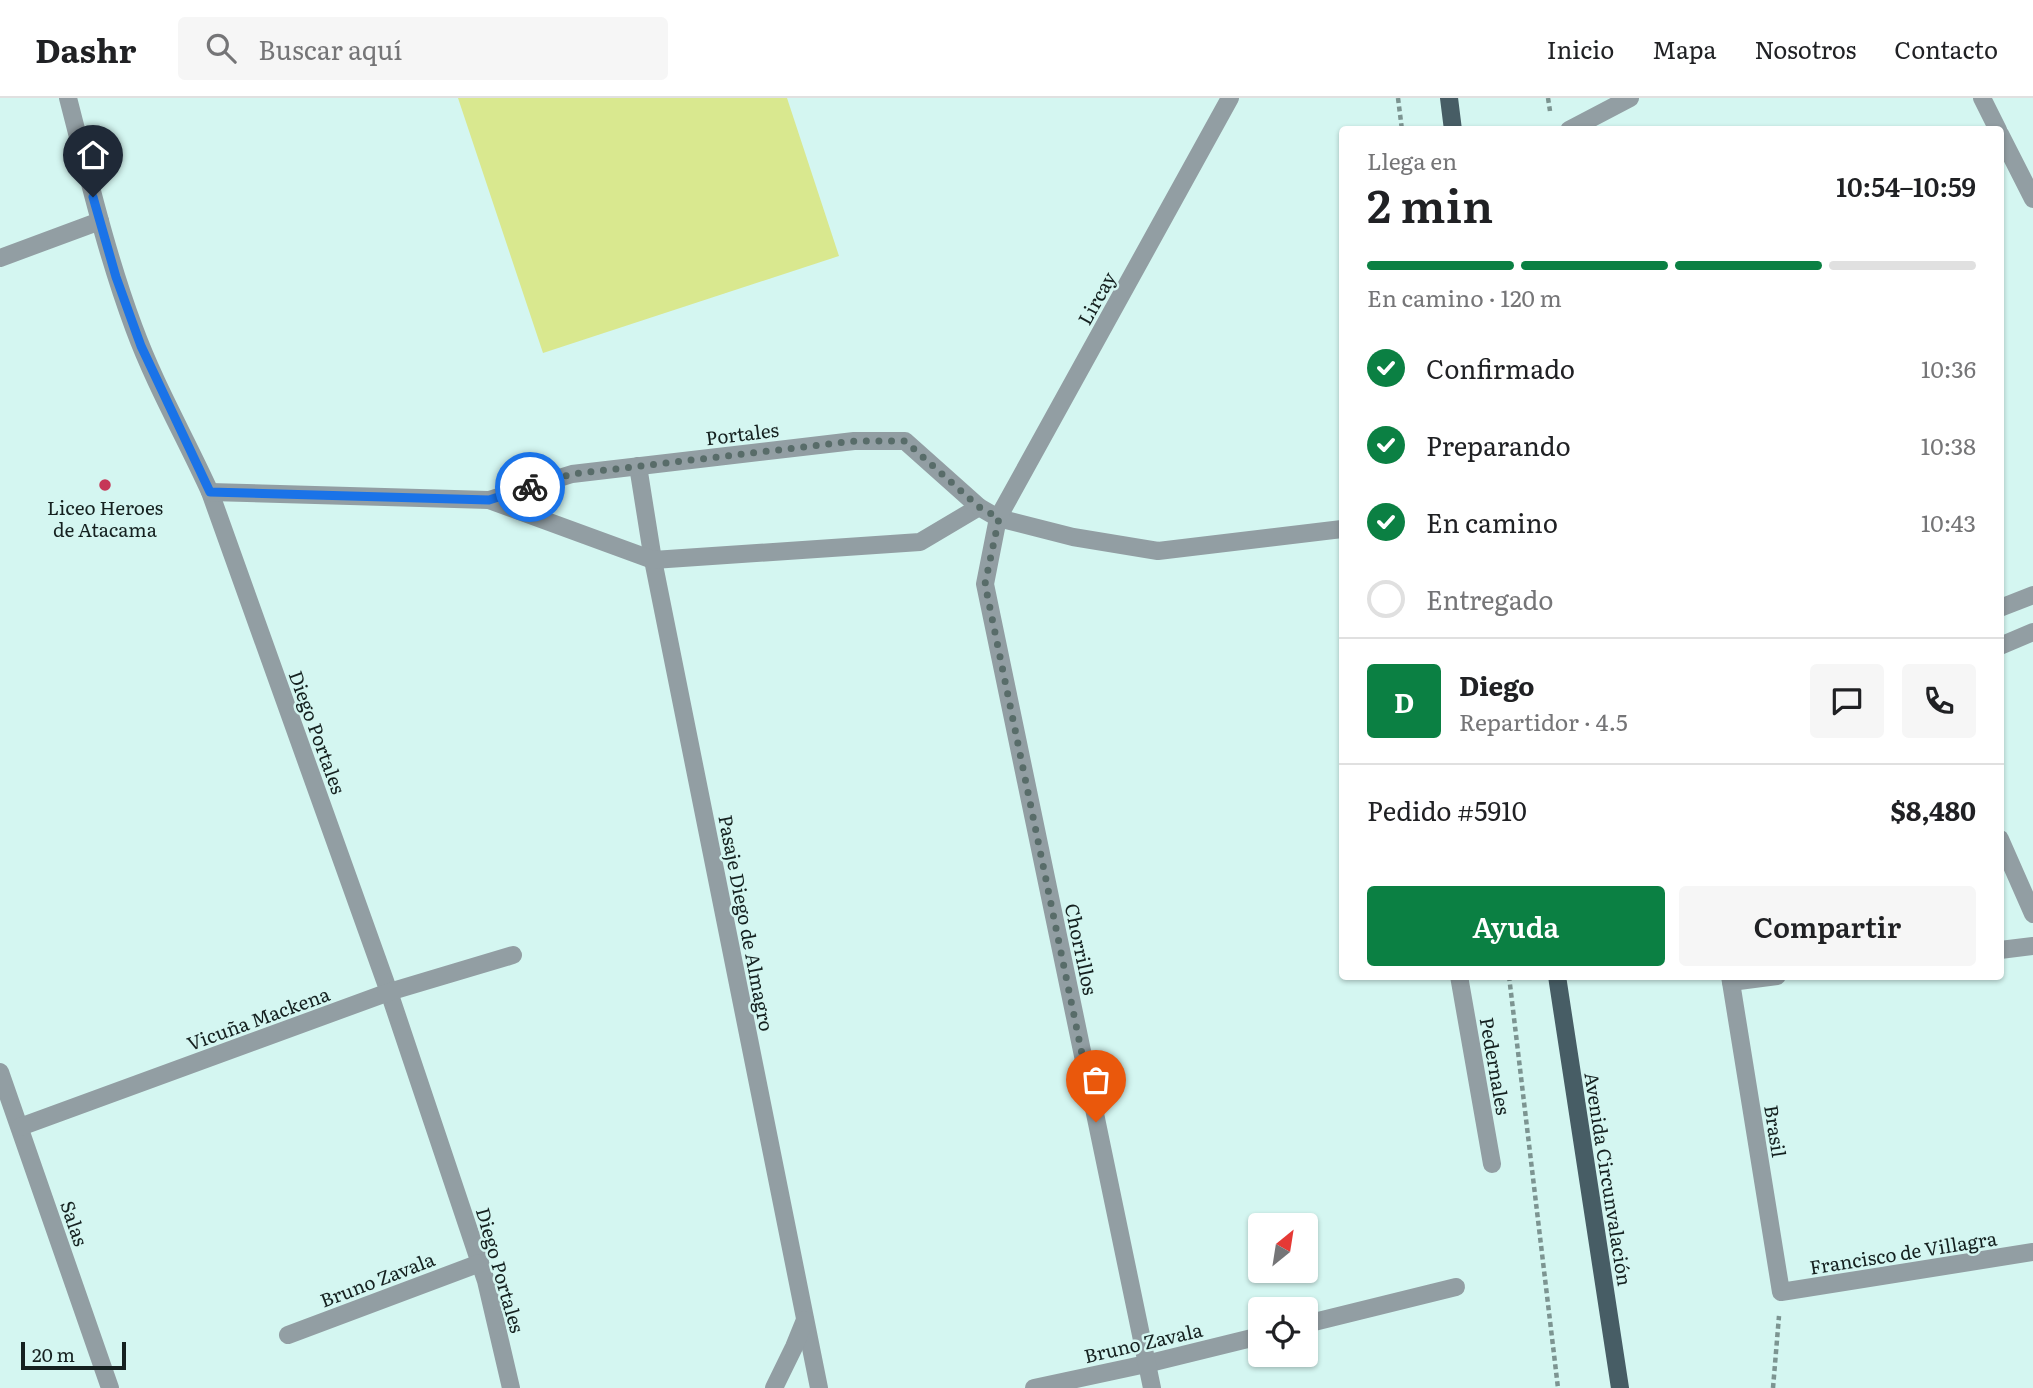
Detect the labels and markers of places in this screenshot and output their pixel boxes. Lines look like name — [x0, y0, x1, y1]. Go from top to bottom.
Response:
pin — [63, 125, 123, 197]
marker: Liceo Heroes de Atacama — [97, 477, 113, 493]
place label: Liceo Heroes de Atacama — [47, 493, 163, 543]
pin — [1066, 1050, 1126, 1122]

